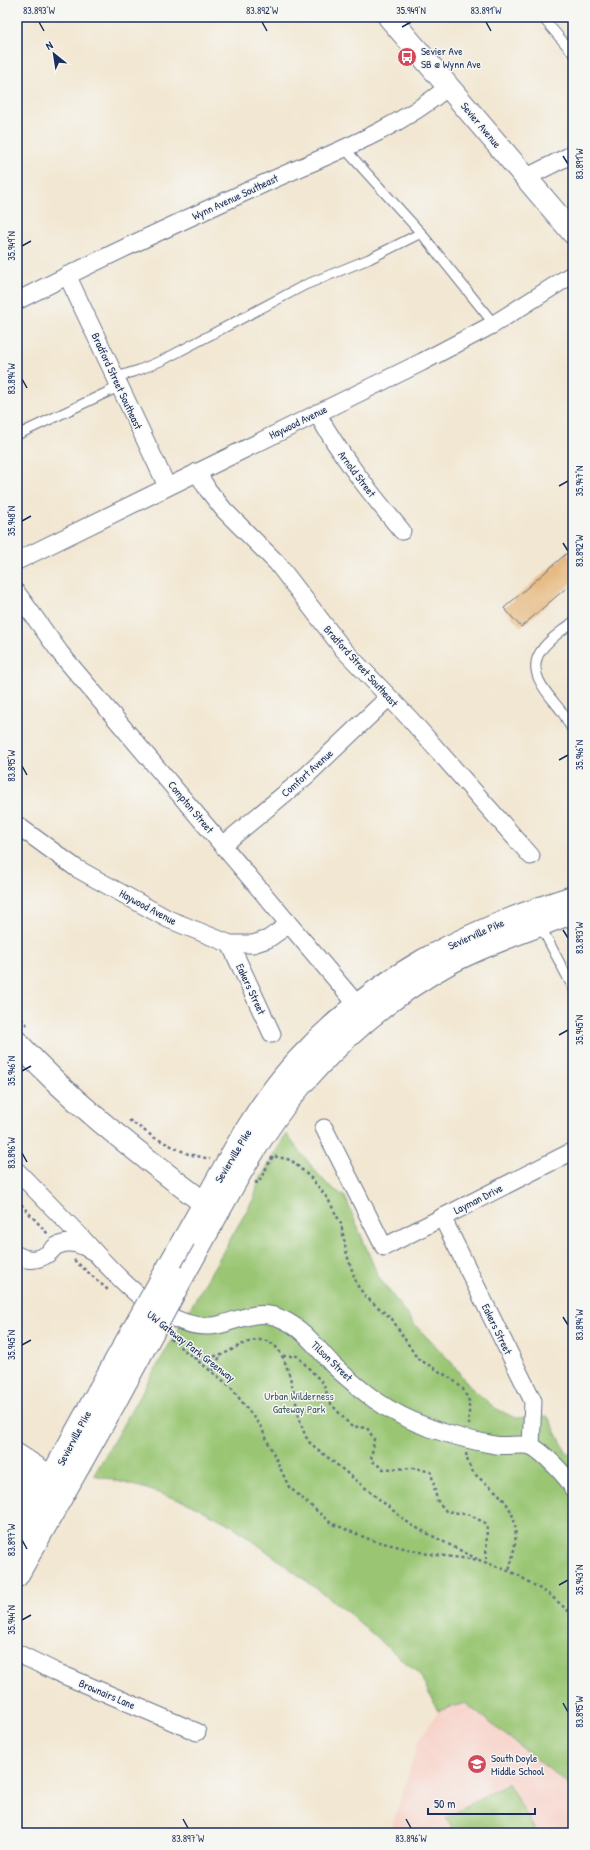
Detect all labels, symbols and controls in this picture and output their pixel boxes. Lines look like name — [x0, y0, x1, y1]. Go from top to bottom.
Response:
text: 83.893°W — [23, 4, 56, 17]
text: 83.892°W — [246, 4, 279, 17]
text: 35.949°N — [396, 4, 426, 17]
text: 83.891°W — [470, 4, 502, 17]
north arrow — [34, 34, 74, 74]
text: N — [43, 38, 55, 53]
place label: Sevier Ave SB @ Wynn Ave — [421, 44, 481, 71]
bus stop icon: Sevier Ave SB @ Wynn Ave — [396, 46, 418, 68]
street label: Sevier Avenue — [458, 99, 505, 151]
text: 83.891°W — [573, 148, 586, 180]
street label: Wynn Avenue Southeast — [190, 171, 280, 223]
text: 35.949°N — [5, 231, 18, 261]
street label: Bradford Street Southeast — [88, 330, 146, 432]
text: 83.894°W — [5, 363, 18, 395]
street label: Haywood Avenue — [267, 402, 330, 442]
street label: Arnold Street — [335, 448, 379, 500]
text: 35.947°N — [573, 466, 586, 496]
text: 35.948°N — [5, 506, 18, 536]
text: 83.892°W — [573, 534, 586, 567]
street label: Bradford Street Southeast — [321, 622, 401, 710]
text: 35.946°N — [573, 740, 586, 770]
street label: Comfort Avenue — [278, 746, 336, 800]
text: 83.895°W — [5, 749, 18, 782]
street label: Compton Street — [165, 778, 217, 836]
street label: Haywood Avenue — [117, 886, 180, 928]
street label: Sevierville Pike — [446, 915, 507, 953]
text: 83.893°W — [573, 921, 586, 954]
street label: Eakers Street — [233, 961, 269, 1017]
text: 35.945°N — [573, 1015, 586, 1045]
text: 35.946°N — [5, 1056, 18, 1086]
street label: Sevierville Pike — [212, 1126, 255, 1185]
text: 83.896°W — [5, 1136, 18, 1169]
street label: Layman Drive — [451, 1180, 505, 1217]
street label: Eakers Street — [479, 1301, 515, 1357]
street label: UW Gateway Park Greenway — [144, 1307, 238, 1385]
text: 83.894°W — [573, 1309, 586, 1341]
text: 35.945°N — [5, 1330, 18, 1360]
street label: Tilson Street — [308, 1338, 356, 1384]
park label: Urban Wilderness Gateway Park — [264, 1389, 334, 1416]
street label: Sevierville Pike — [54, 1408, 95, 1468]
text: 83.897°W — [5, 1523, 18, 1556]
text: 35.943°N — [573, 1565, 586, 1595]
text: 35.944°N — [5, 1605, 18, 1635]
street label: Brownairs Lane — [77, 1676, 138, 1712]
text: 83.895°W — [573, 1695, 586, 1728]
place label: South Doyle Middle School — [491, 1751, 544, 1778]
school or university icon: South Doyle Middle School — [466, 1753, 488, 1775]
scale bar — [428, 1790, 535, 1816]
text: 50 m — [434, 1795, 455, 1812]
text: 83.897°W — [172, 1832, 205, 1845]
text: 83.896°W — [395, 1832, 428, 1845]

